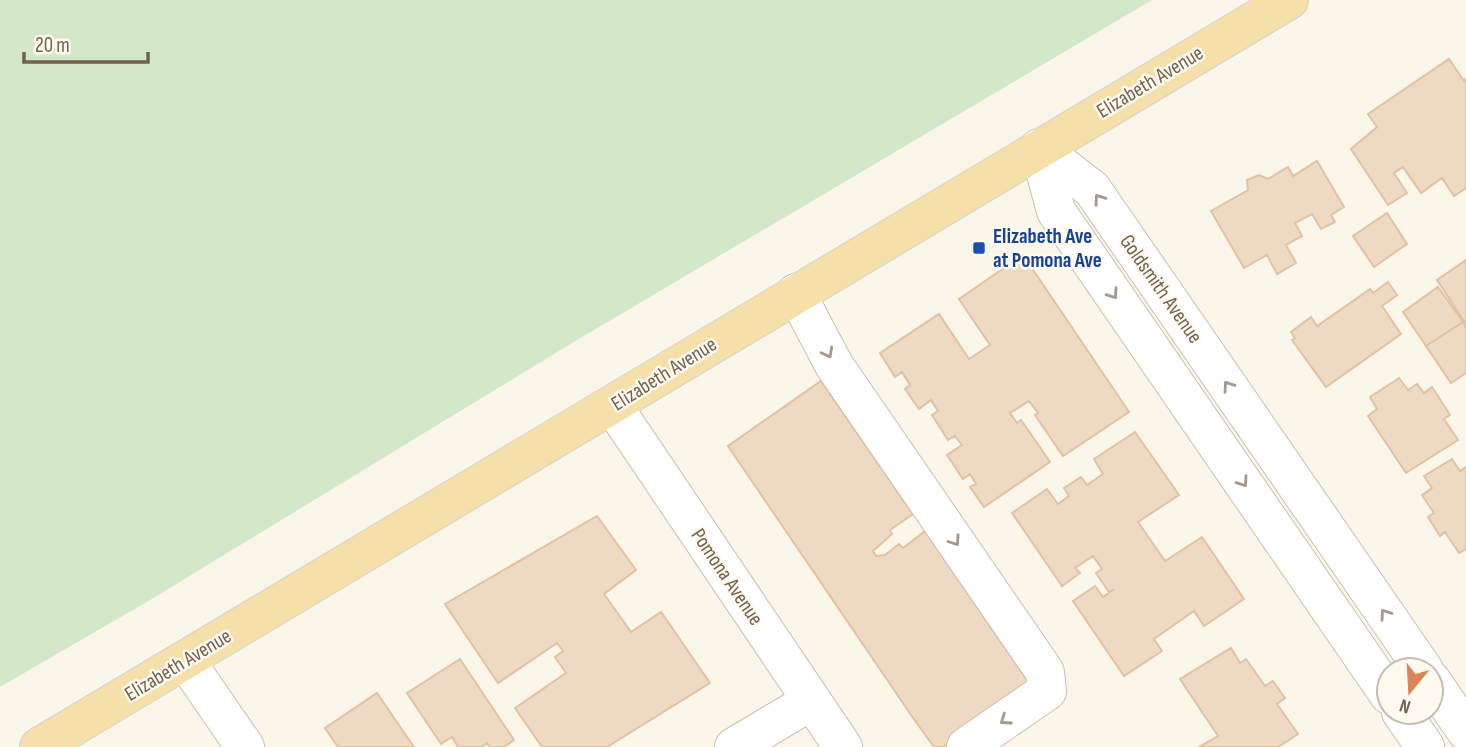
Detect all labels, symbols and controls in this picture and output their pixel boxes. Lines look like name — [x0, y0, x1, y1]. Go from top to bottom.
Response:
scale bar — [24, 21, 149, 65]
text: 20 m — [35, 33, 70, 58]
street label: Elizabeth Avenue — [1092, 40, 1208, 124]
one-way arrow — [1095, 194, 1107, 207]
place label: Elizabeth Ave at Pomona Ave — [993, 224, 1102, 273]
street label: Goldsmith Avenue — [1114, 230, 1208, 348]
marker: Elizabeth Ave at Pomona Ave — [971, 240, 987, 256]
one-way arrow — [1105, 287, 1118, 300]
street label: Elizabeth Avenue — [607, 332, 721, 416]
one-way arrow — [819, 346, 833, 358]
one-way arrow — [1224, 381, 1236, 394]
one-way arrow — [1234, 474, 1247, 487]
street label: Pomona Avenue — [685, 524, 769, 630]
one-way arrow — [947, 533, 959, 546]
one-way arrow — [1381, 609, 1393, 622]
street label: Elizabeth Avenue — [120, 623, 236, 707]
north arrow — [1375, 656, 1445, 726]
text: N — [1397, 693, 1414, 718]
one-way arrow — [1000, 712, 1013, 724]

